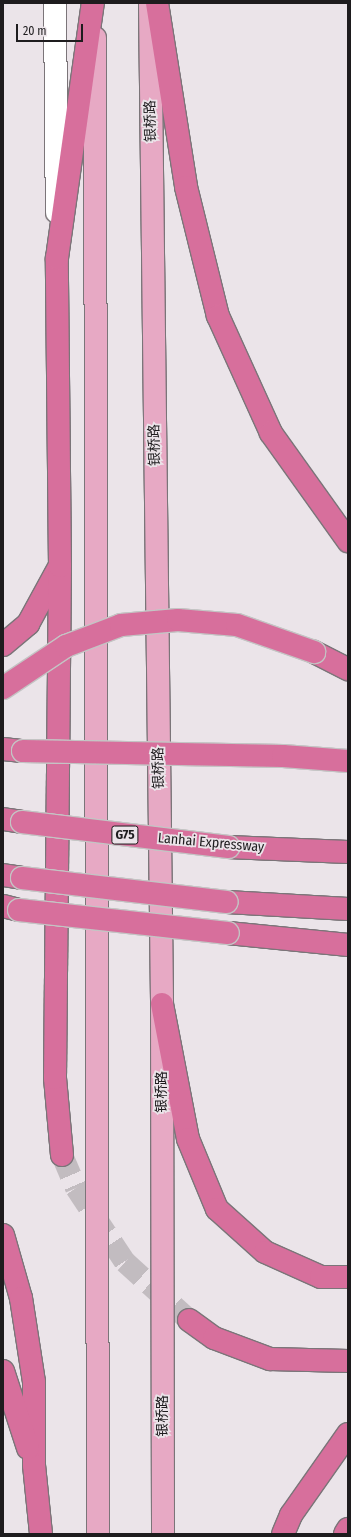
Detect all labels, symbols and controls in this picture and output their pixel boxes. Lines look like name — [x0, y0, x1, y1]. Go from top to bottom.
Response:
scale bar — [18, 16, 85, 42]
text: 20 m — [23, 24, 47, 38]
street label: 银桥路 — [142, 100, 160, 142]
street label: 银桥路 — [146, 424, 164, 466]
street label: 银桥路 — [150, 747, 168, 789]
road number: G75 — [111, 824, 139, 846]
street label: Lanhai Expressway — [157, 830, 265, 856]
street label: 银桥路 — [154, 1071, 170, 1113]
street label: 银桥路 — [155, 1395, 171, 1437]

